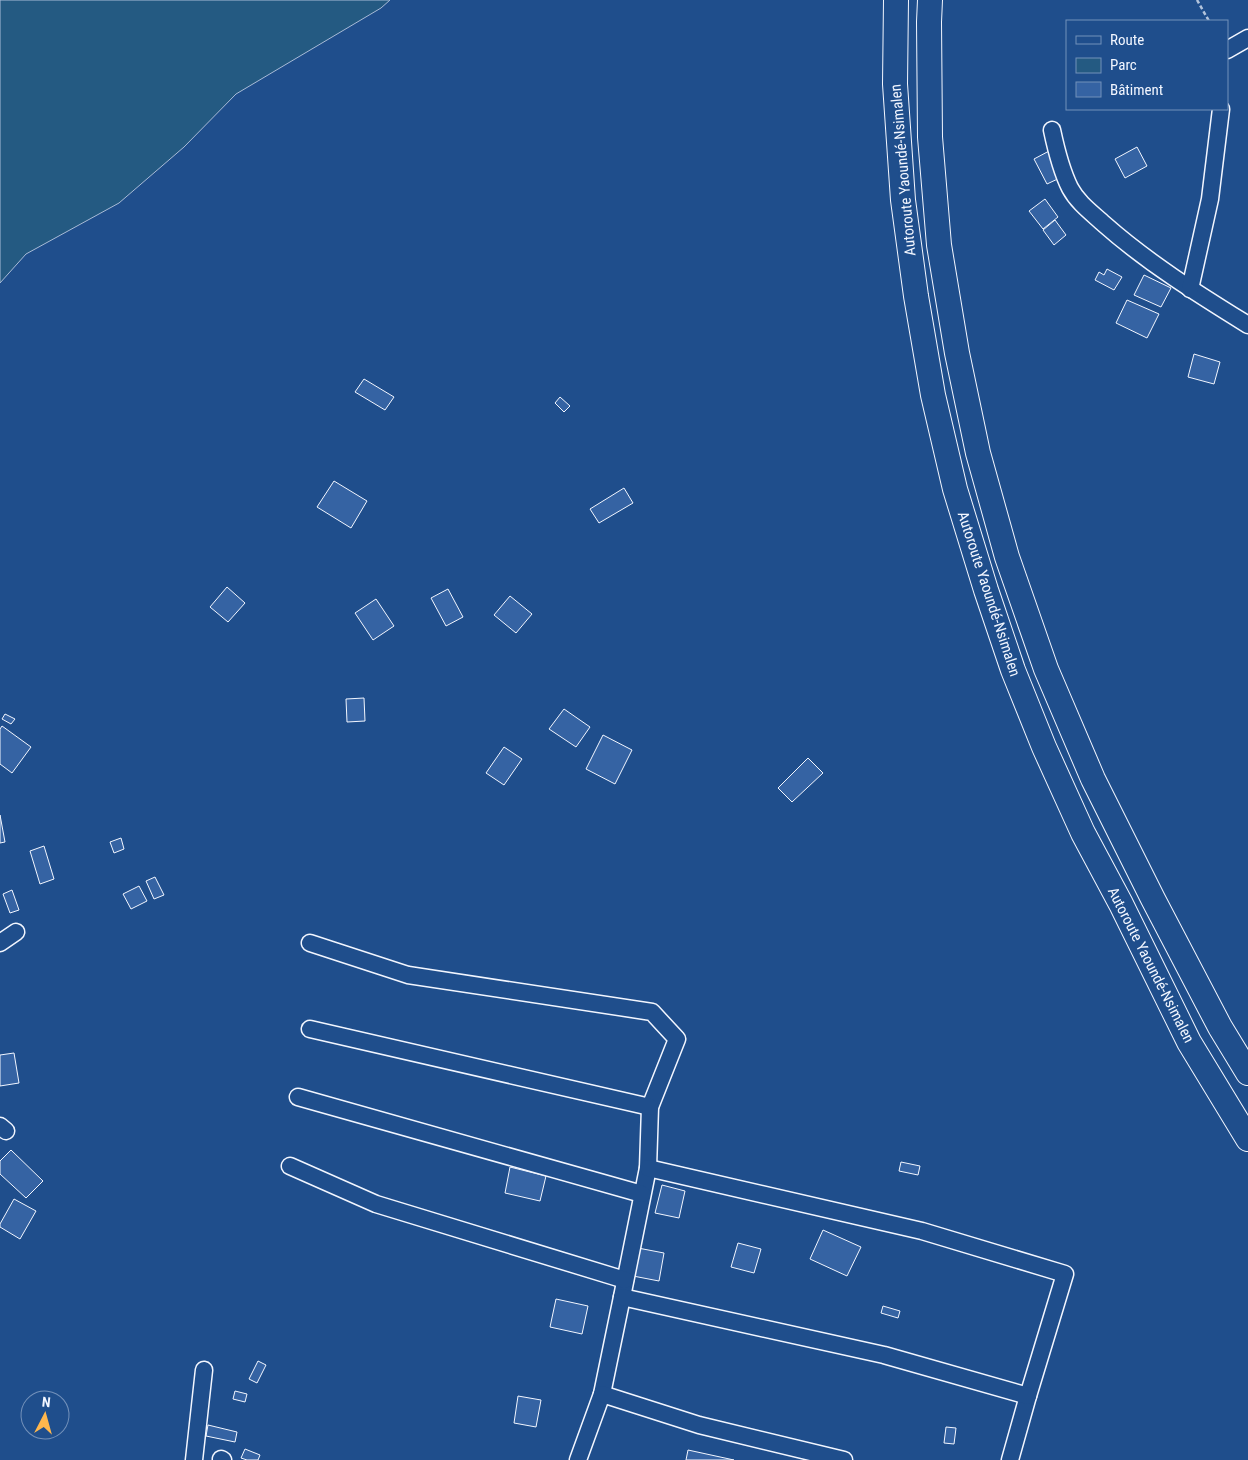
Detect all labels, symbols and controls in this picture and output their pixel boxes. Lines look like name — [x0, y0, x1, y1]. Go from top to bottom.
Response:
legend — [1066, 20, 1228, 110]
text: Route — [1110, 31, 1144, 49]
text: Parc — [1110, 56, 1137, 74]
text: Bâtiment — [1110, 81, 1163, 99]
street label: Autoroute Yaoundé-Nsimalen — [887, 83, 919, 257]
street label: Autoroute Yaoundé-Nsimalen — [954, 509, 1024, 679]
street label: Autoroute Yaoundé-Nsimalen — [1104, 884, 1198, 1046]
north arrow — [20, 1390, 70, 1440]
text: N — [41, 1394, 51, 1410]

